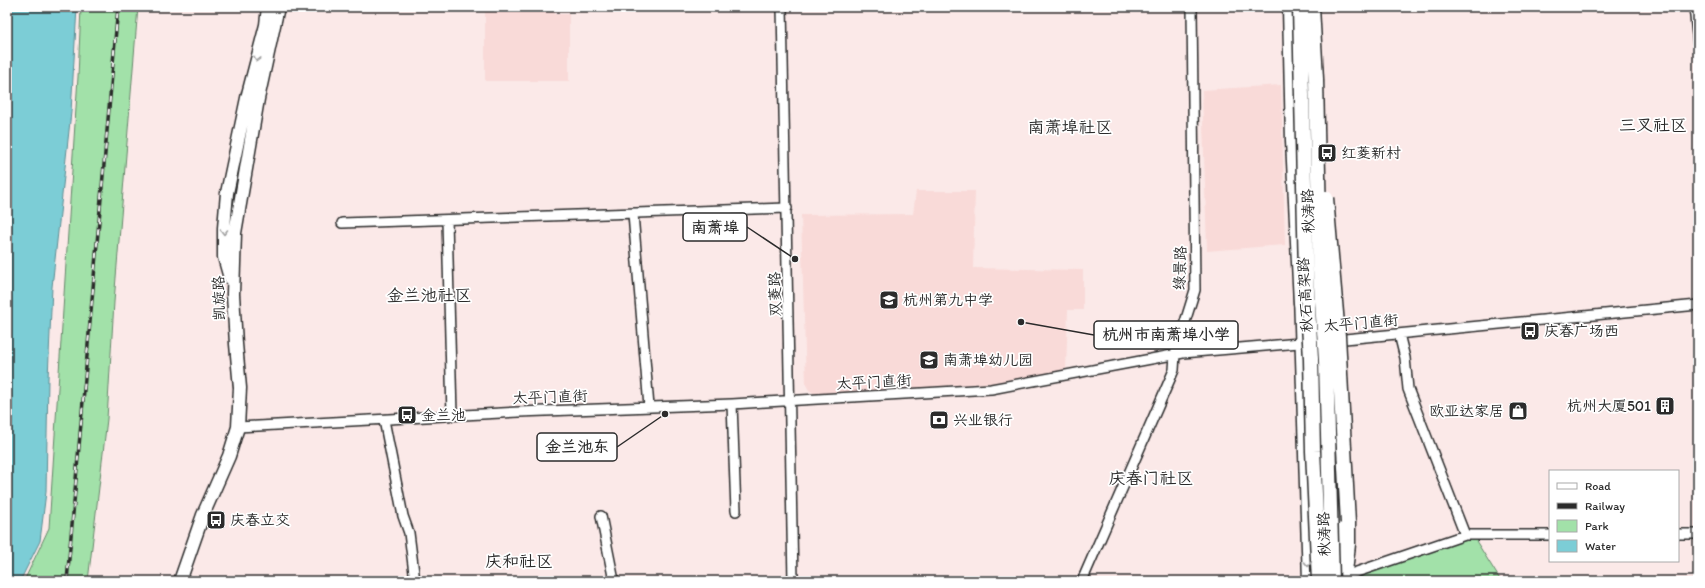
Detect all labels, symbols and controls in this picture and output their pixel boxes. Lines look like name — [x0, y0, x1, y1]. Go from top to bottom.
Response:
one-way arrow — [254, 56, 262, 62]
district label: 三叉社区 — [1619, 115, 1687, 135]
district label: 南萧埠社区 — [1028, 117, 1113, 137]
bus stop icon: 红菱新村 — [1316, 142, 1338, 164]
place label: 红菱新村 — [1341, 144, 1401, 162]
street label: 秋涛路 — [1299, 188, 1317, 234]
callout: 南萧埠 — [683, 213, 747, 241]
text: 南萧埠 — [691, 218, 739, 237]
one-way arrow — [220, 229, 228, 235]
street label: 绿景路 — [1170, 245, 1190, 291]
street label: 秋石高架路 — [1294, 257, 1316, 333]
street label: 双菱路 — [766, 271, 784, 317]
street label: 凯旋路 — [210, 275, 228, 321]
district label: 金兰池社区 — [387, 285, 472, 305]
school or university icon: 杭州第九中学 — [878, 289, 900, 311]
place label: 杭州第九中学 — [903, 291, 993, 309]
street label: 太平门直街 — [1323, 311, 1399, 335]
bus stop icon: 庆春广场西 — [1519, 320, 1541, 342]
callout: 杭州市南萧埠小学 — [1094, 321, 1238, 349]
place label: 庆春广场西 — [1544, 322, 1619, 340]
text: 杭州市南萧埠小学 — [1102, 325, 1230, 344]
school or university icon: 南萧埠幼儿园 — [918, 349, 940, 371]
place label: 南萧埠幼儿园 — [943, 351, 1033, 369]
street label: 太平门直街 — [836, 371, 912, 393]
street label: 太平门直街 — [512, 387, 588, 407]
building icon: 杭州大厦501 — [1654, 395, 1676, 417]
place label: 杭州大厦501 — [1567, 397, 1651, 415]
shop icon: 欧亚达家居 — [1507, 400, 1529, 422]
place label: 欧亚达家居 — [1429, 402, 1504, 420]
bus stop icon: 金兰池 — [396, 404, 418, 426]
place label: 金兰池 — [421, 406, 466, 424]
bank icon: 兴业银行 — [928, 409, 950, 431]
place label: 兴业银行 — [953, 411, 1013, 429]
callout: 金兰池东 — [537, 433, 617, 461]
text: 金兰池东 — [545, 437, 609, 456]
district label: 庆春门社区 — [1109, 468, 1194, 488]
legend — [1549, 470, 1679, 562]
text: Road — [1585, 479, 1611, 493]
text: Railway — [1585, 499, 1625, 513]
bus stop icon: 庆春立交 — [205, 509, 227, 531]
place label: 庆春立交 — [230, 511, 290, 529]
street label: 秋涛路 — [1315, 511, 1333, 557]
text: Park — [1585, 519, 1609, 533]
text: Water — [1585, 539, 1616, 553]
district label: 庆和社区 — [485, 551, 553, 571]
one-way arrow — [1304, 561, 1313, 567]

